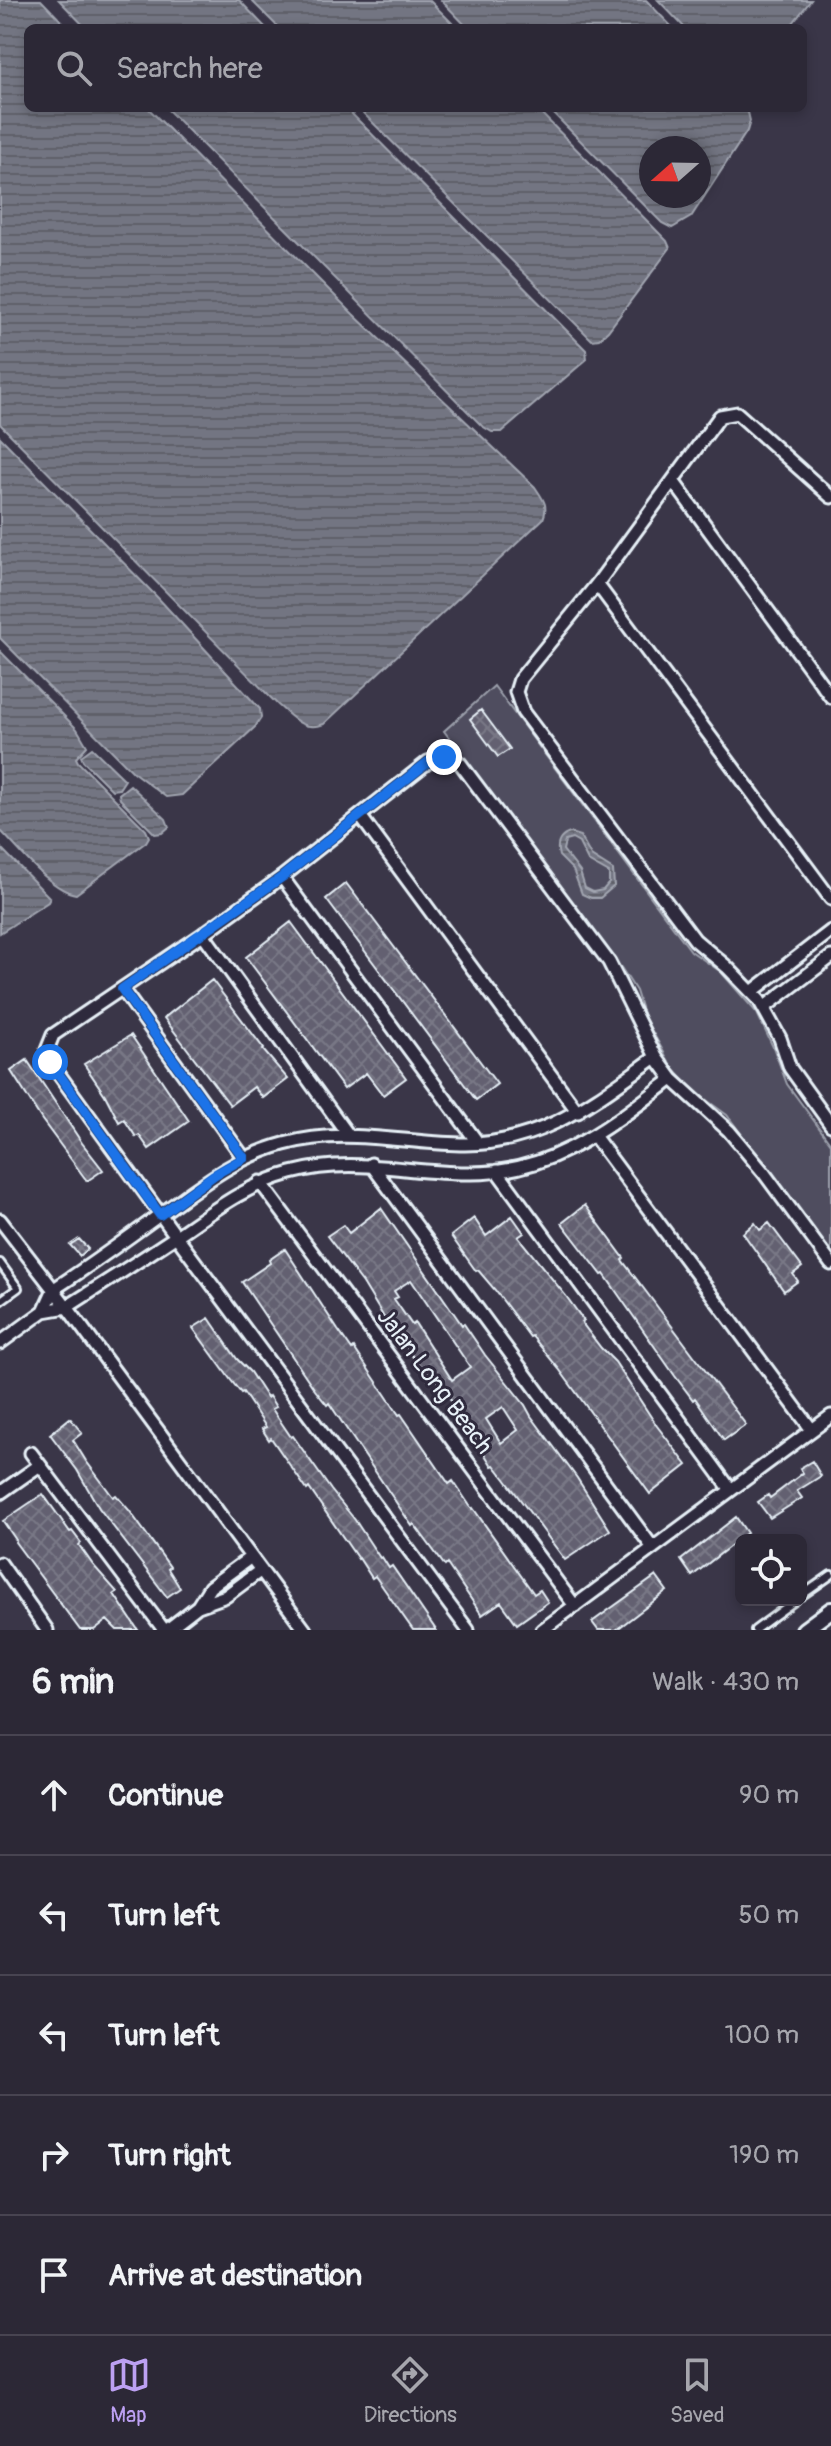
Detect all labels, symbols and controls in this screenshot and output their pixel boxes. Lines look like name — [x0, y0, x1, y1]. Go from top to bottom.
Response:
search box — [24, 24, 807, 112]
icon: search — [52, 46, 96, 90]
text: Search here — [116, 50, 263, 87]
north arrow — [639, 136, 711, 208]
route end — [426, 739, 462, 775]
route start — [32, 1044, 68, 1080]
street label: Jalan Long Beach — [370, 1303, 499, 1460]
map controls — [735, 1534, 807, 1606]
button: locate — [735, 1534, 807, 1606]
text: 6 min — [32, 1661, 114, 1704]
text: Walk · 430 m — [652, 1666, 799, 1698]
icon: ahead — [32, 1773, 76, 1817]
text: Continue — [108, 1777, 223, 1814]
text: 90 m — [739, 1779, 799, 1811]
icon: left — [32, 1893, 76, 1937]
text: Turn left — [108, 1897, 219, 1934]
text: 50 m — [738, 1899, 799, 1931]
icon: left — [32, 2013, 76, 2057]
text: Turn left — [108, 2017, 219, 2054]
text: 100 m — [725, 2019, 799, 2051]
icon: right — [32, 2133, 76, 2177]
text: Turn right — [108, 2137, 231, 2174]
text: 190 m — [729, 2139, 799, 2171]
icon: arrive — [32, 2253, 76, 2297]
text: Arrive at destination — [108, 2257, 362, 2294]
tab: Map — [107, 2353, 151, 2429]
tab: Directions — [364, 2353, 457, 2429]
tab: Saved — [670, 2353, 724, 2429]

